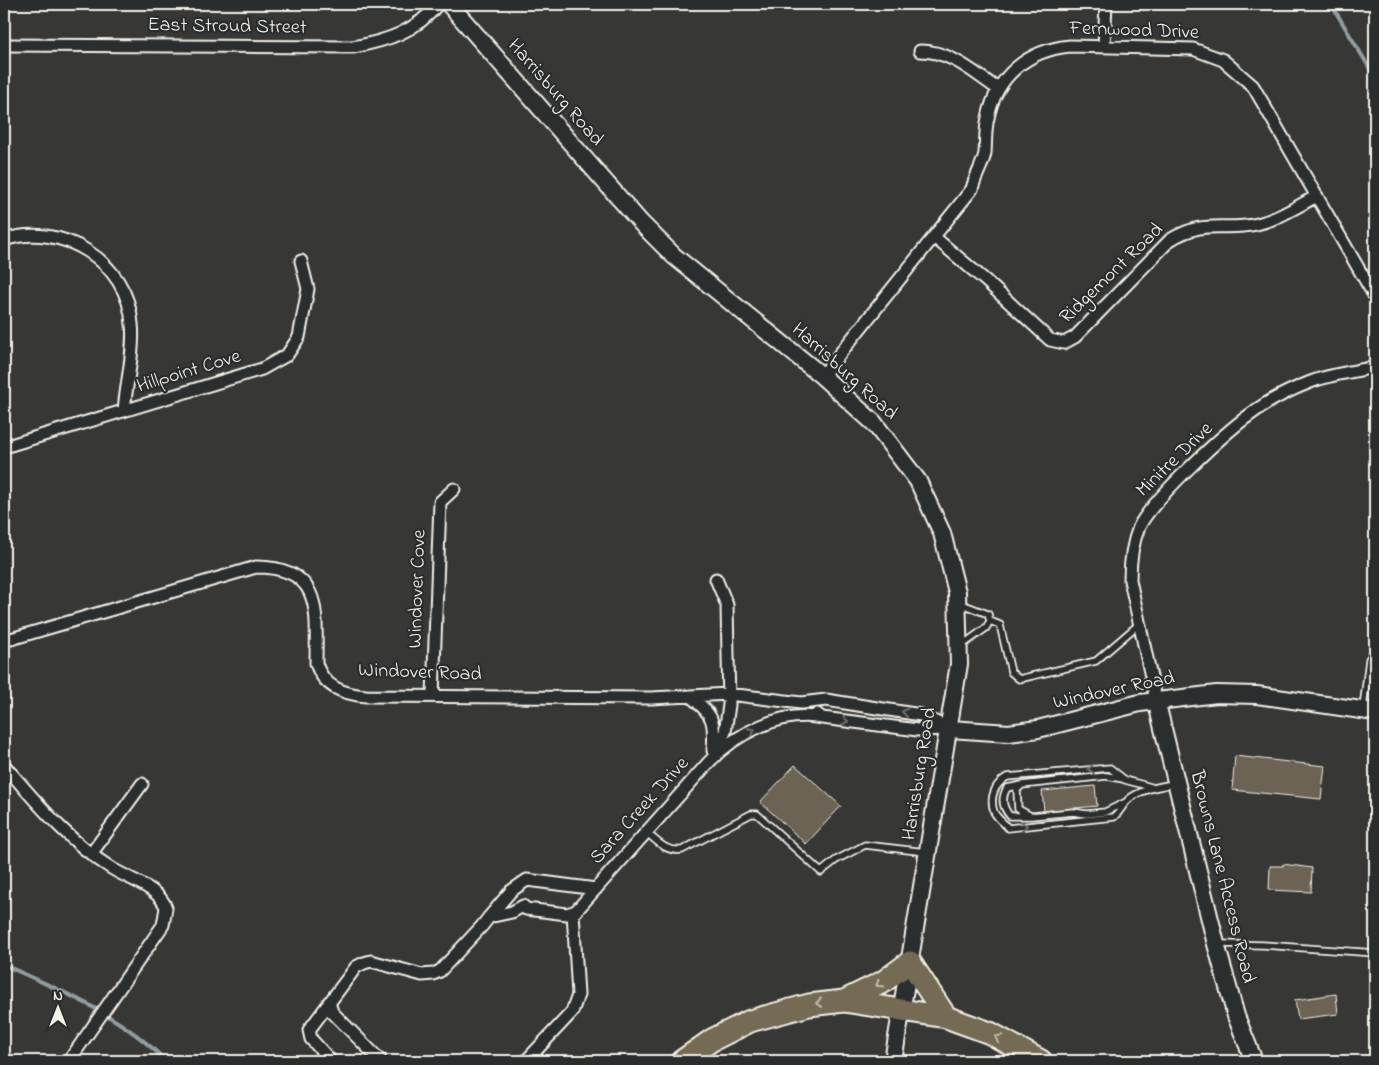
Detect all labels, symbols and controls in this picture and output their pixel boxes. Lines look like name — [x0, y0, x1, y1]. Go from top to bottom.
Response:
street label: East Stroud Street — [147, 11, 307, 43]
street label: Fernwood Drive — [1068, 14, 1199, 48]
street label: Harrisburg Road — [499, 33, 610, 154]
street label: Ridgemont Road — [1053, 217, 1171, 332]
street label: Harrisburg Road — [784, 316, 904, 428]
street label: Hillpoint Cove — [134, 342, 244, 402]
street label: Minitre Drive — [1130, 416, 1220, 504]
street label: Windover Cove — [401, 529, 435, 649]
street label: Windover Road — [358, 656, 482, 690]
street label: Windover Road — [1051, 664, 1177, 718]
street label: Harrisburg Road — [895, 705, 946, 843]
one-way arrow — [901, 707, 909, 718]
one-way arrow — [841, 715, 849, 726]
one-way arrow — [747, 727, 756, 737]
street label: Sara Creek Drive — [584, 751, 696, 871]
one-way arrow — [1086, 764, 1094, 775]
street label: Browns Lane Access Road — [1181, 767, 1262, 986]
one-way arrow — [1020, 821, 1028, 832]
one-way arrow — [875, 978, 884, 987]
north arrow — [32, 982, 82, 1032]
text: N — [53, 986, 63, 1007]
one-way arrow — [815, 997, 823, 1008]
one-way arrow — [995, 1034, 1004, 1044]

